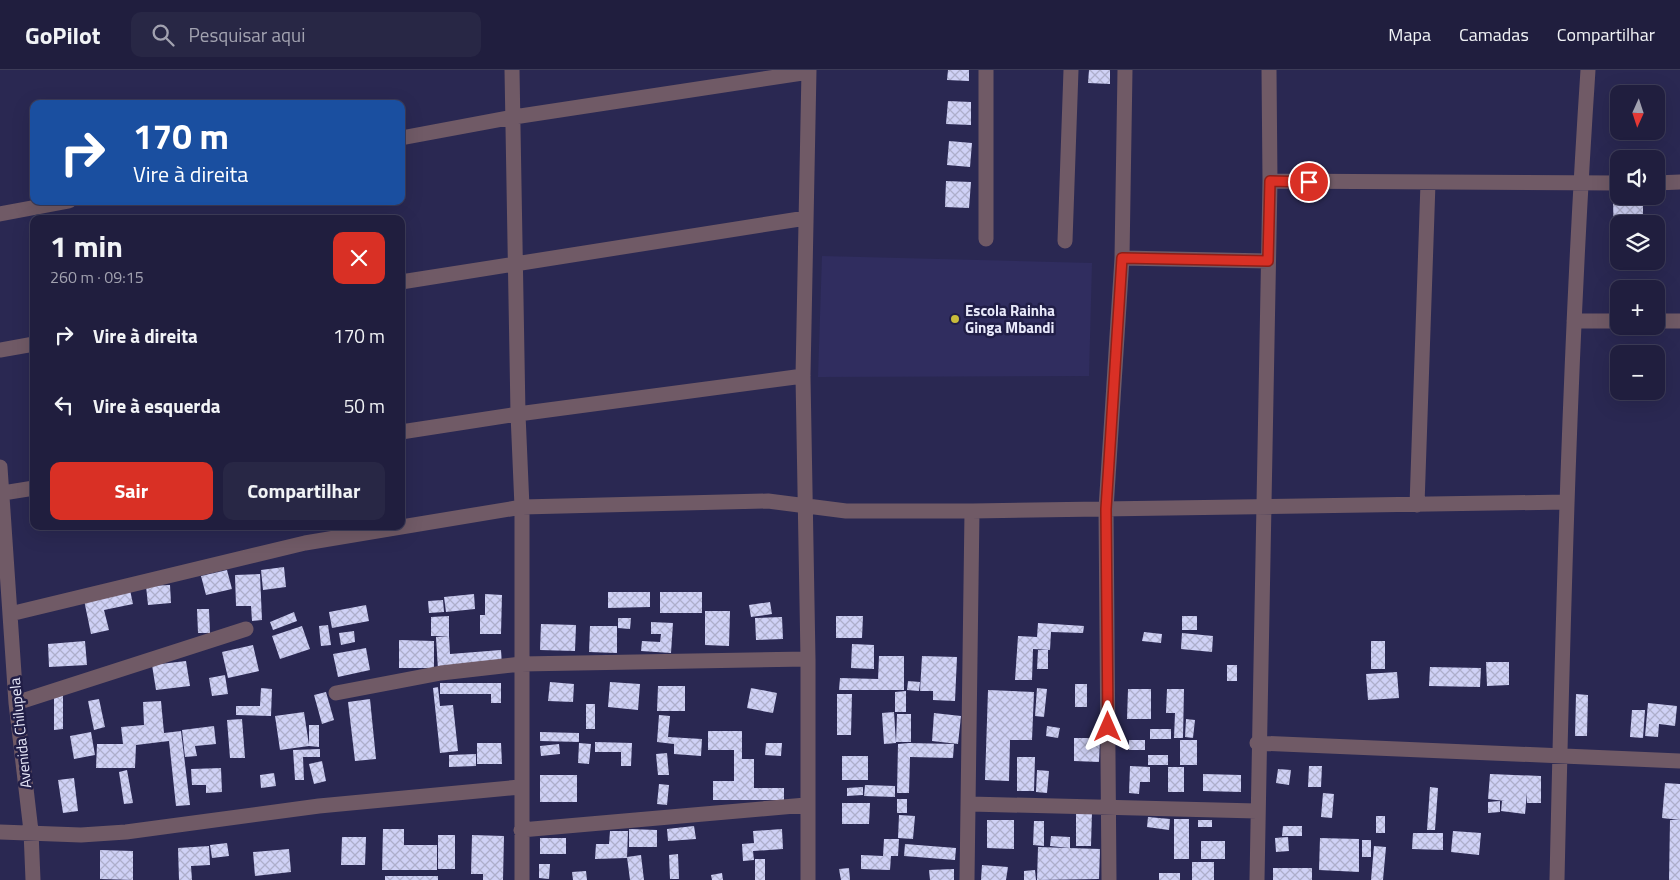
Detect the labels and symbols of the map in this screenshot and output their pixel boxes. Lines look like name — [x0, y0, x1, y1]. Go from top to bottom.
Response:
north arrow — [1610, 85, 1665, 140]
pin — [1288, 161, 1330, 203]
place label: Escola Rainha Ginga Mbandi — [965, 299, 1055, 339]
marker: Escola Rainha Ginga Mbandi — [949, 313, 961, 325]
street label: Avenida Chilupela — [3, 676, 37, 789]
position arrow — [1081, 700, 1133, 752]

